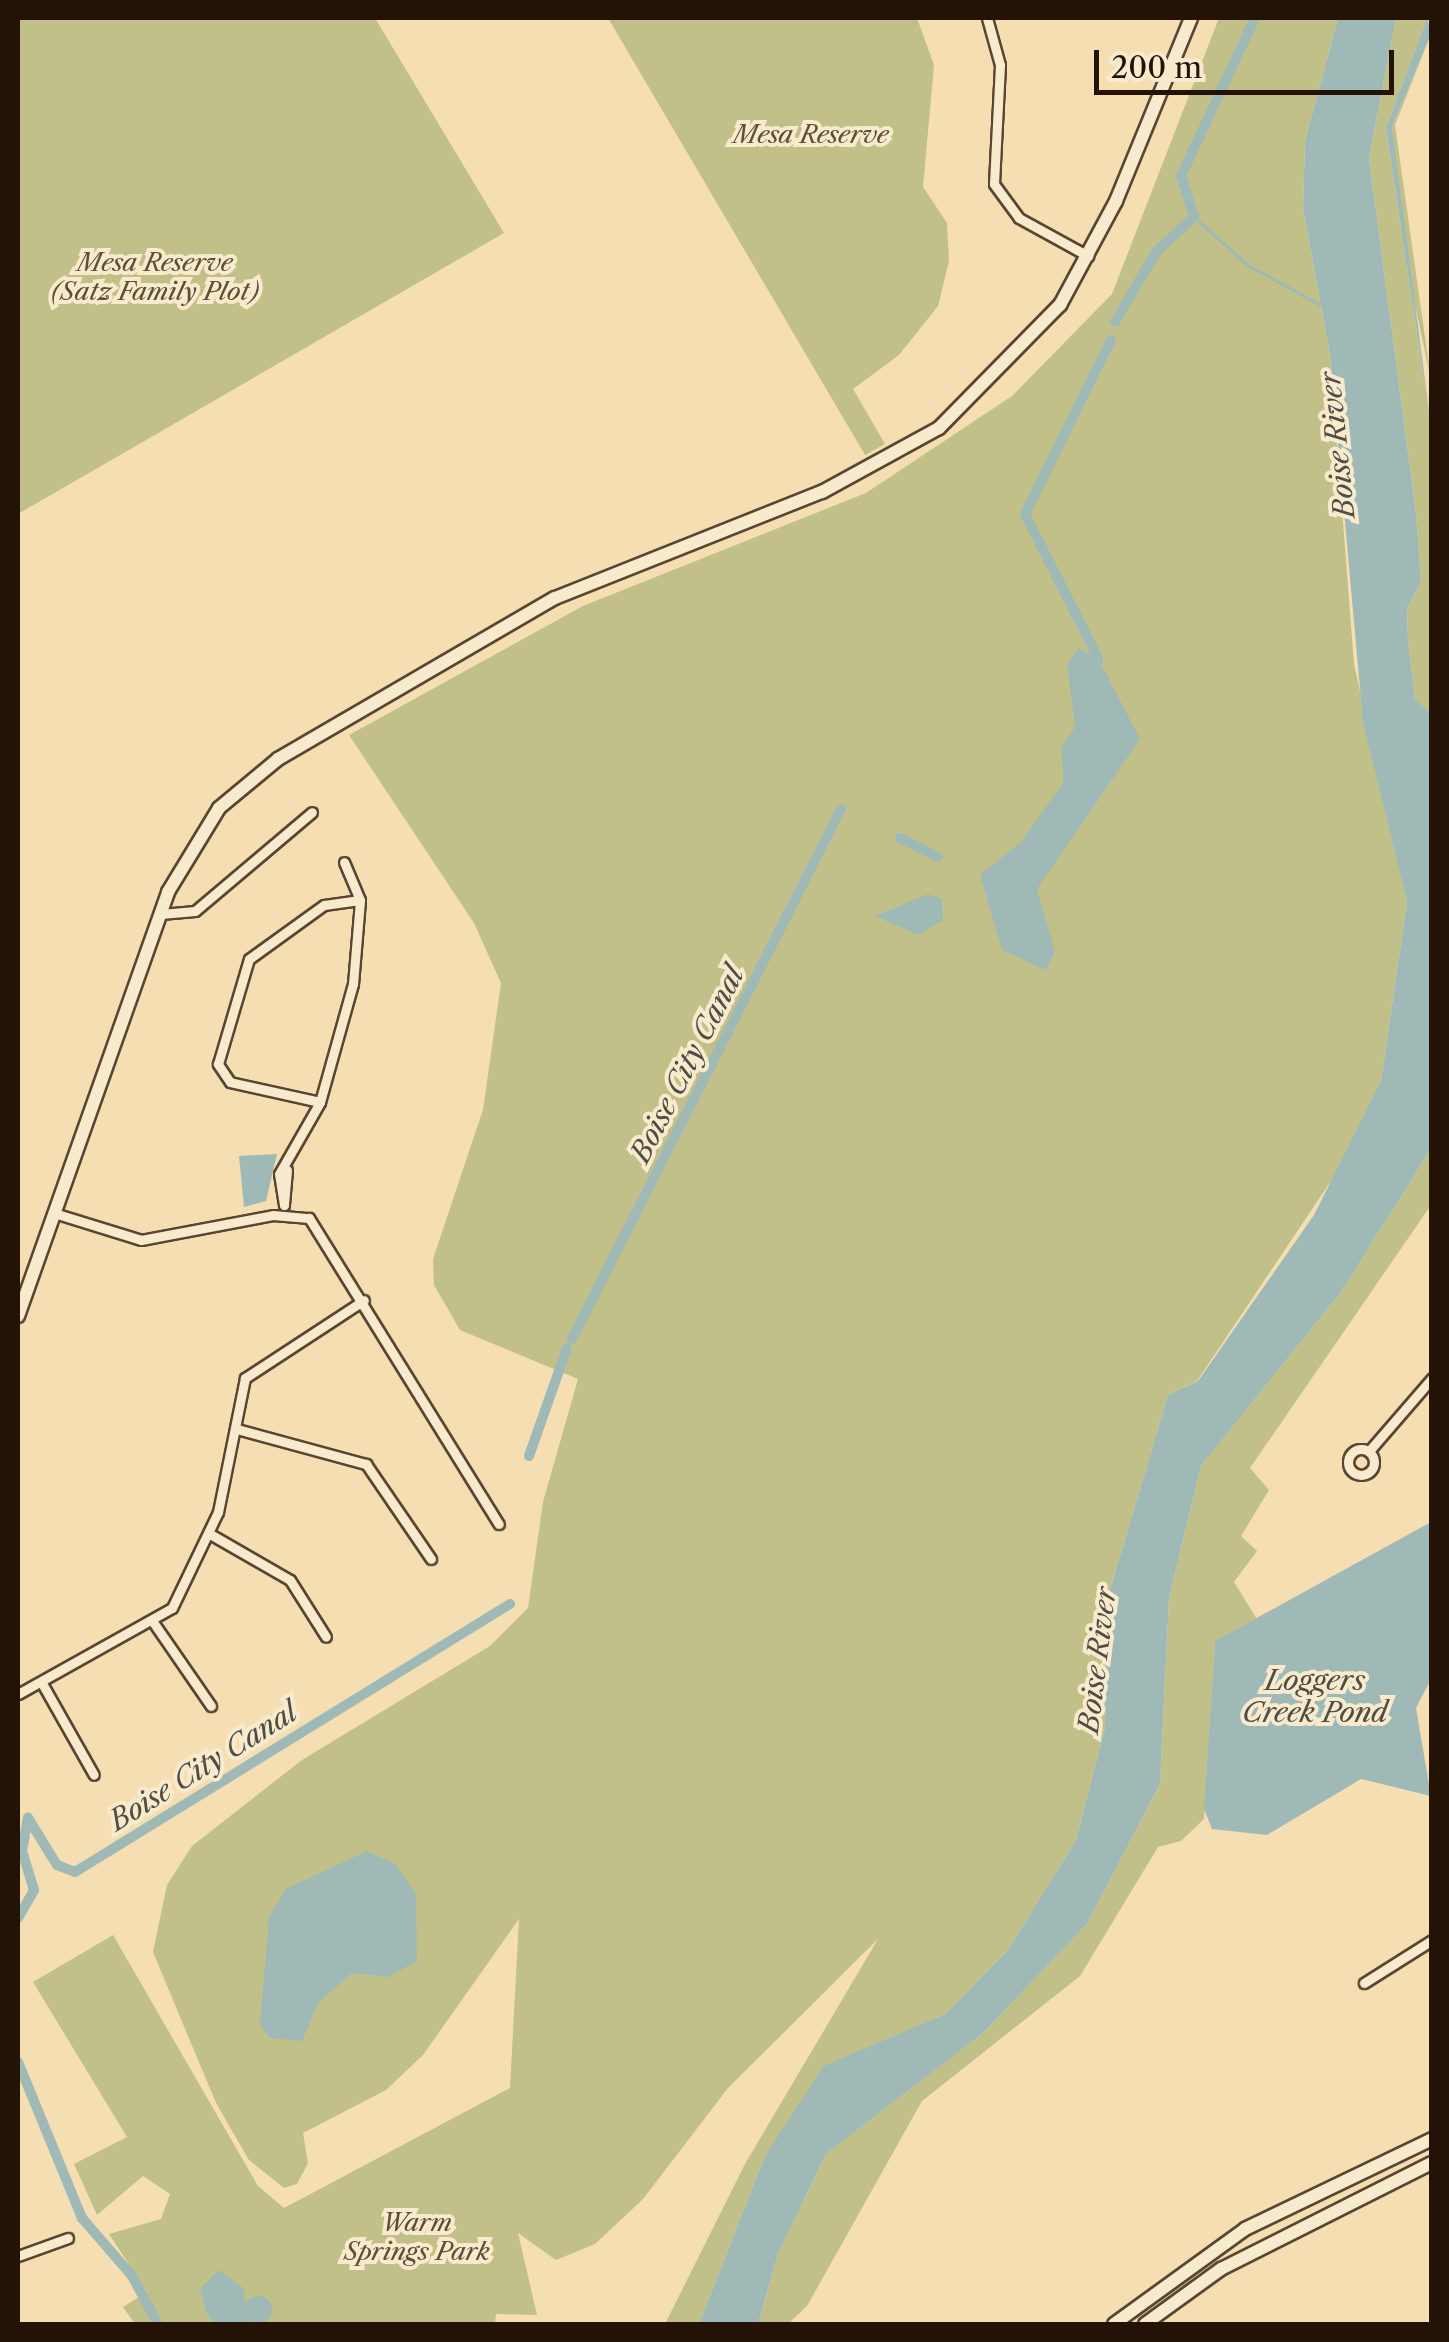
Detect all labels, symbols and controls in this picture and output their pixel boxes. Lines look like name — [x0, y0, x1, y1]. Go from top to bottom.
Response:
scale bar — [1099, 30, 1399, 92]
text: 200 m — [1111, 49, 1202, 86]
park label: Mesa Reserve — [733, 120, 889, 150]
park label: Mesa Reserve (Satz Family Plot) — [50, 249, 260, 308]
water label: Boise River — [1313, 370, 1361, 520]
water label: Boise City Canal — [623, 960, 751, 1168]
water label: Boise River — [1071, 1585, 1123, 1735]
water label: Loggers Creek Pond — [1242, 1663, 1388, 1729]
water label: Boise City Canal — [103, 1695, 303, 1837]
park label: Warm Springs Park — [344, 2209, 490, 2268]

